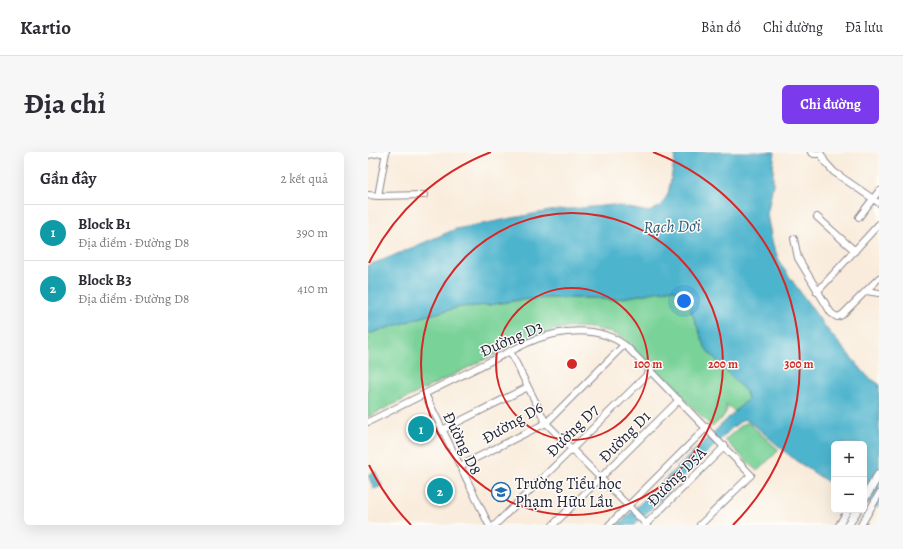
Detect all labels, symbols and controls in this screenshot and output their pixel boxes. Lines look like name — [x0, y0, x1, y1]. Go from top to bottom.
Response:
text: Kartio — [20, 15, 71, 41]
text: Bản đồ — [701, 18, 741, 37]
text: Chỉ đường — [763, 18, 823, 37]
text: Đã lưu — [845, 18, 883, 37]
text: Địa chỉ — [24, 85, 106, 123]
button: Chỉ đường — [782, 85, 879, 124]
text: Gần đây — [40, 167, 97, 190]
text: 2 kết quả — [281, 170, 328, 187]
text: Block B1 — [78, 214, 131, 234]
water label: Rạch Dơi — [643, 214, 702, 239]
text: 1 — [51, 224, 55, 241]
text: 390 m — [296, 224, 328, 241]
text: Địa điểm · Đường D8 — [78, 234, 189, 251]
text: Block B3 — [78, 270, 132, 290]
text: 2 — [50, 280, 56, 297]
text: 410 m — [297, 280, 328, 297]
text: Địa điểm · Đường D8 — [78, 290, 189, 307]
your location — [674, 291, 694, 311]
street label: Đường D3 — [477, 315, 546, 362]
text: 100 m — [634, 356, 662, 372]
text: 200 m — [708, 356, 738, 372]
text: 300 m — [784, 356, 814, 372]
centre of rings — [565, 357, 579, 371]
street label: Đường D6 — [478, 397, 547, 449]
street label: Đường D7 — [541, 399, 604, 462]
street label: Đường D1 — [594, 406, 656, 468]
street label: Đường D8 — [437, 408, 487, 479]
pin: 1 — [408, 414, 434, 444]
map controls — [831, 441, 867, 513]
button: + — [831, 441, 867, 477]
street label: Đường D5A — [642, 442, 712, 511]
place label: Trường Tiểu học Phạm Hữu Lầu — [515, 473, 622, 513]
pin: 2 — [427, 476, 453, 506]
button: − — [831, 477, 867, 513]
school or university icon: Trường Tiểu học Phạm Hữu Lầu — [490, 481, 512, 503]

